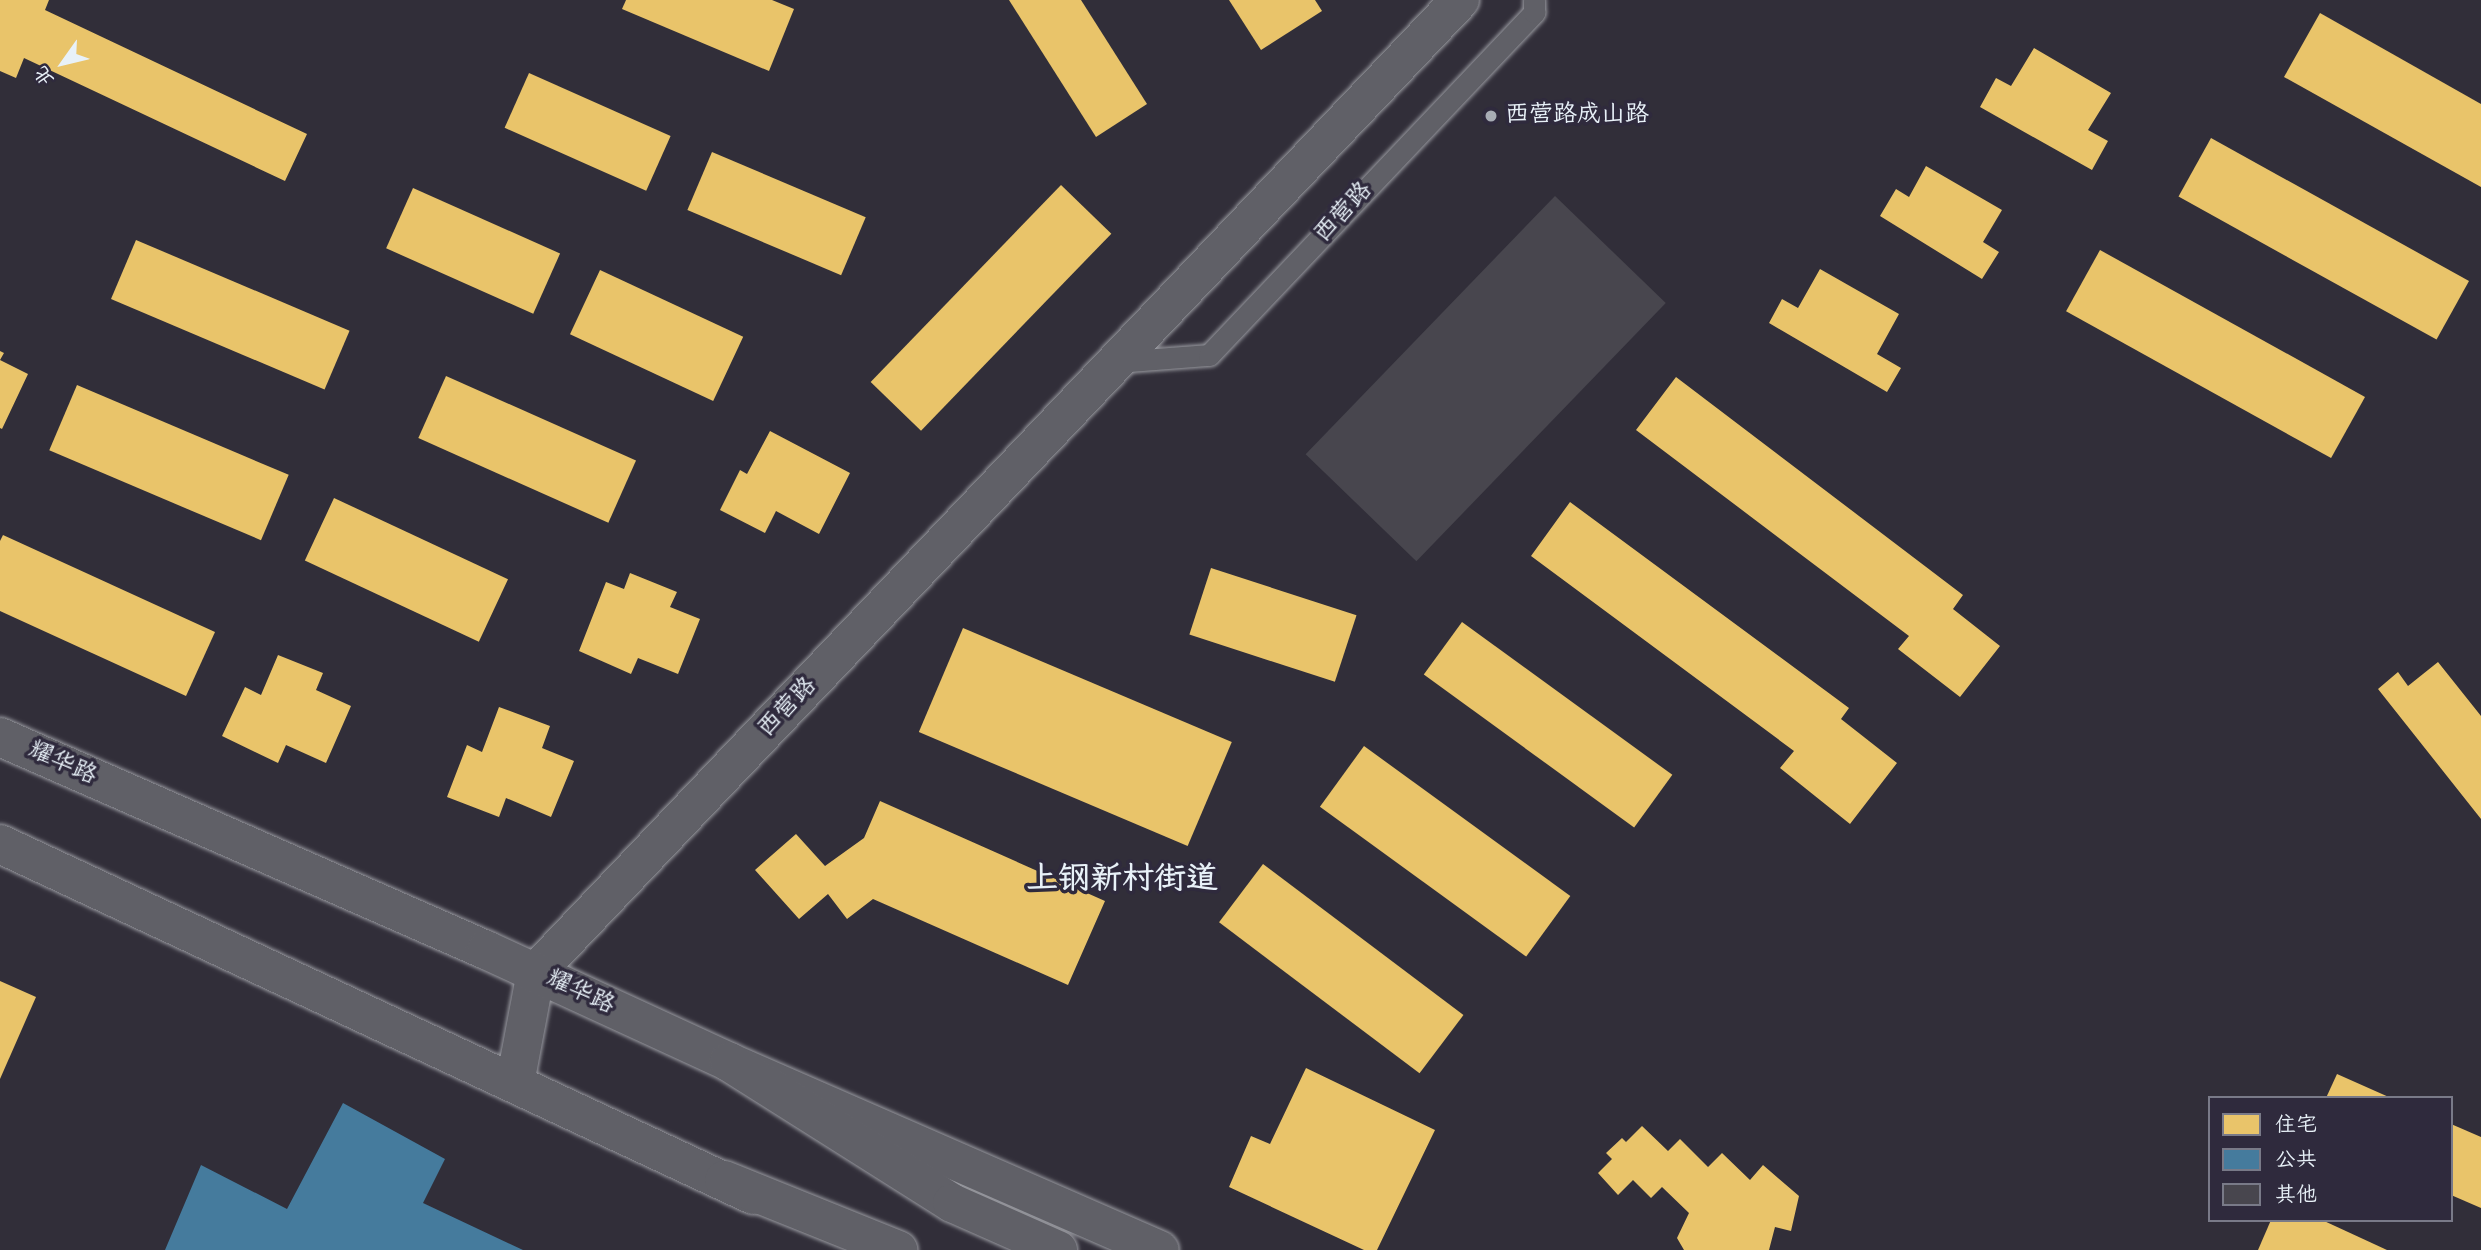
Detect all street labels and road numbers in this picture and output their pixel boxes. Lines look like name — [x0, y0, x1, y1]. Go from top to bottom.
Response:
street label: 西营路 — [1309, 177, 1379, 249]
street label: 西营路 — [753, 672, 823, 744]
street label: 耀华路 — [23, 736, 101, 792]
street label: 耀华路 — [541, 965, 619, 1021]

